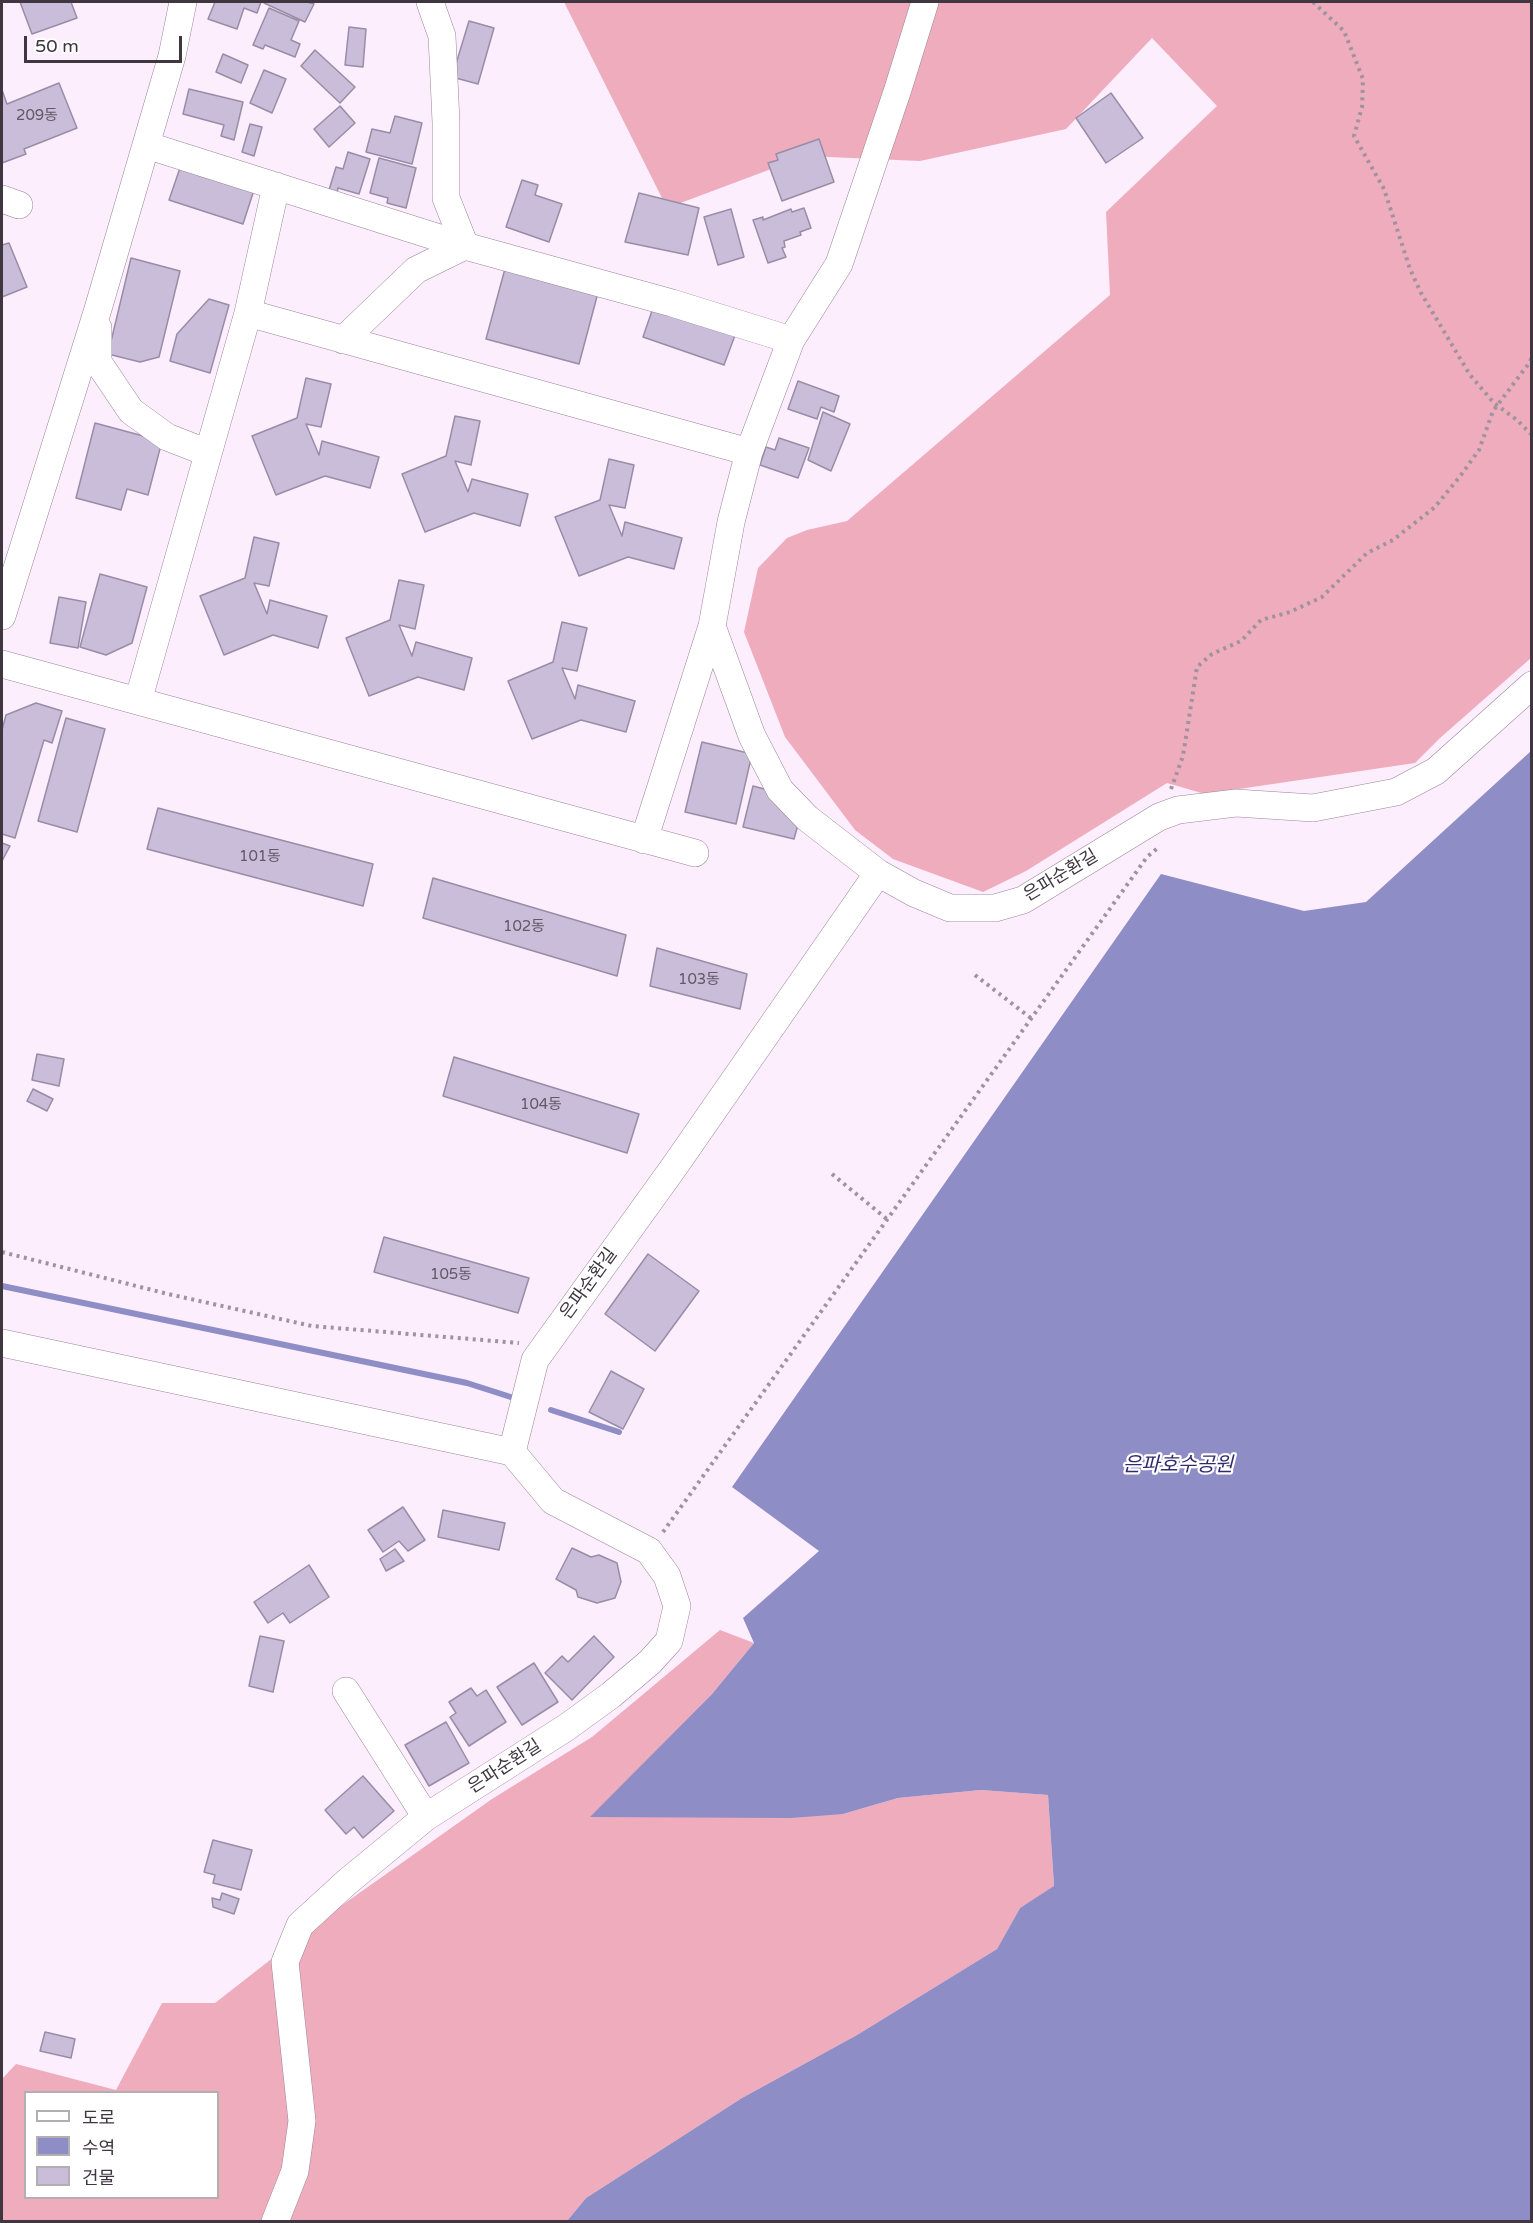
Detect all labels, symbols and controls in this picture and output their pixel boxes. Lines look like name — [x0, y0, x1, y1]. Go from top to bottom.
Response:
scale bar — [27, 24, 184, 62]
text: 50 m — [35, 35, 79, 57]
house number: 209동 — [16, 107, 58, 125]
street label: 은파순환길 — [1020, 845, 1102, 907]
house number: 101동 — [239, 848, 281, 866]
house number: 102동 — [503, 918, 545, 936]
house number: 103동 — [678, 971, 720, 989]
house number: 104동 — [520, 1096, 562, 1114]
street label: 은파순환길 — [556, 1244, 622, 1324]
house number: 105동 — [430, 1266, 472, 1284]
water label: 은파호수공원 — [1123, 1454, 1233, 1478]
street label: 은파순환길 — [464, 1735, 546, 1799]
legend — [24, 2091, 219, 2199]
text: 도로 — [82, 2107, 115, 2129]
text: 수역 — [82, 2137, 115, 2159]
text: 건물 — [82, 2167, 115, 2189]

